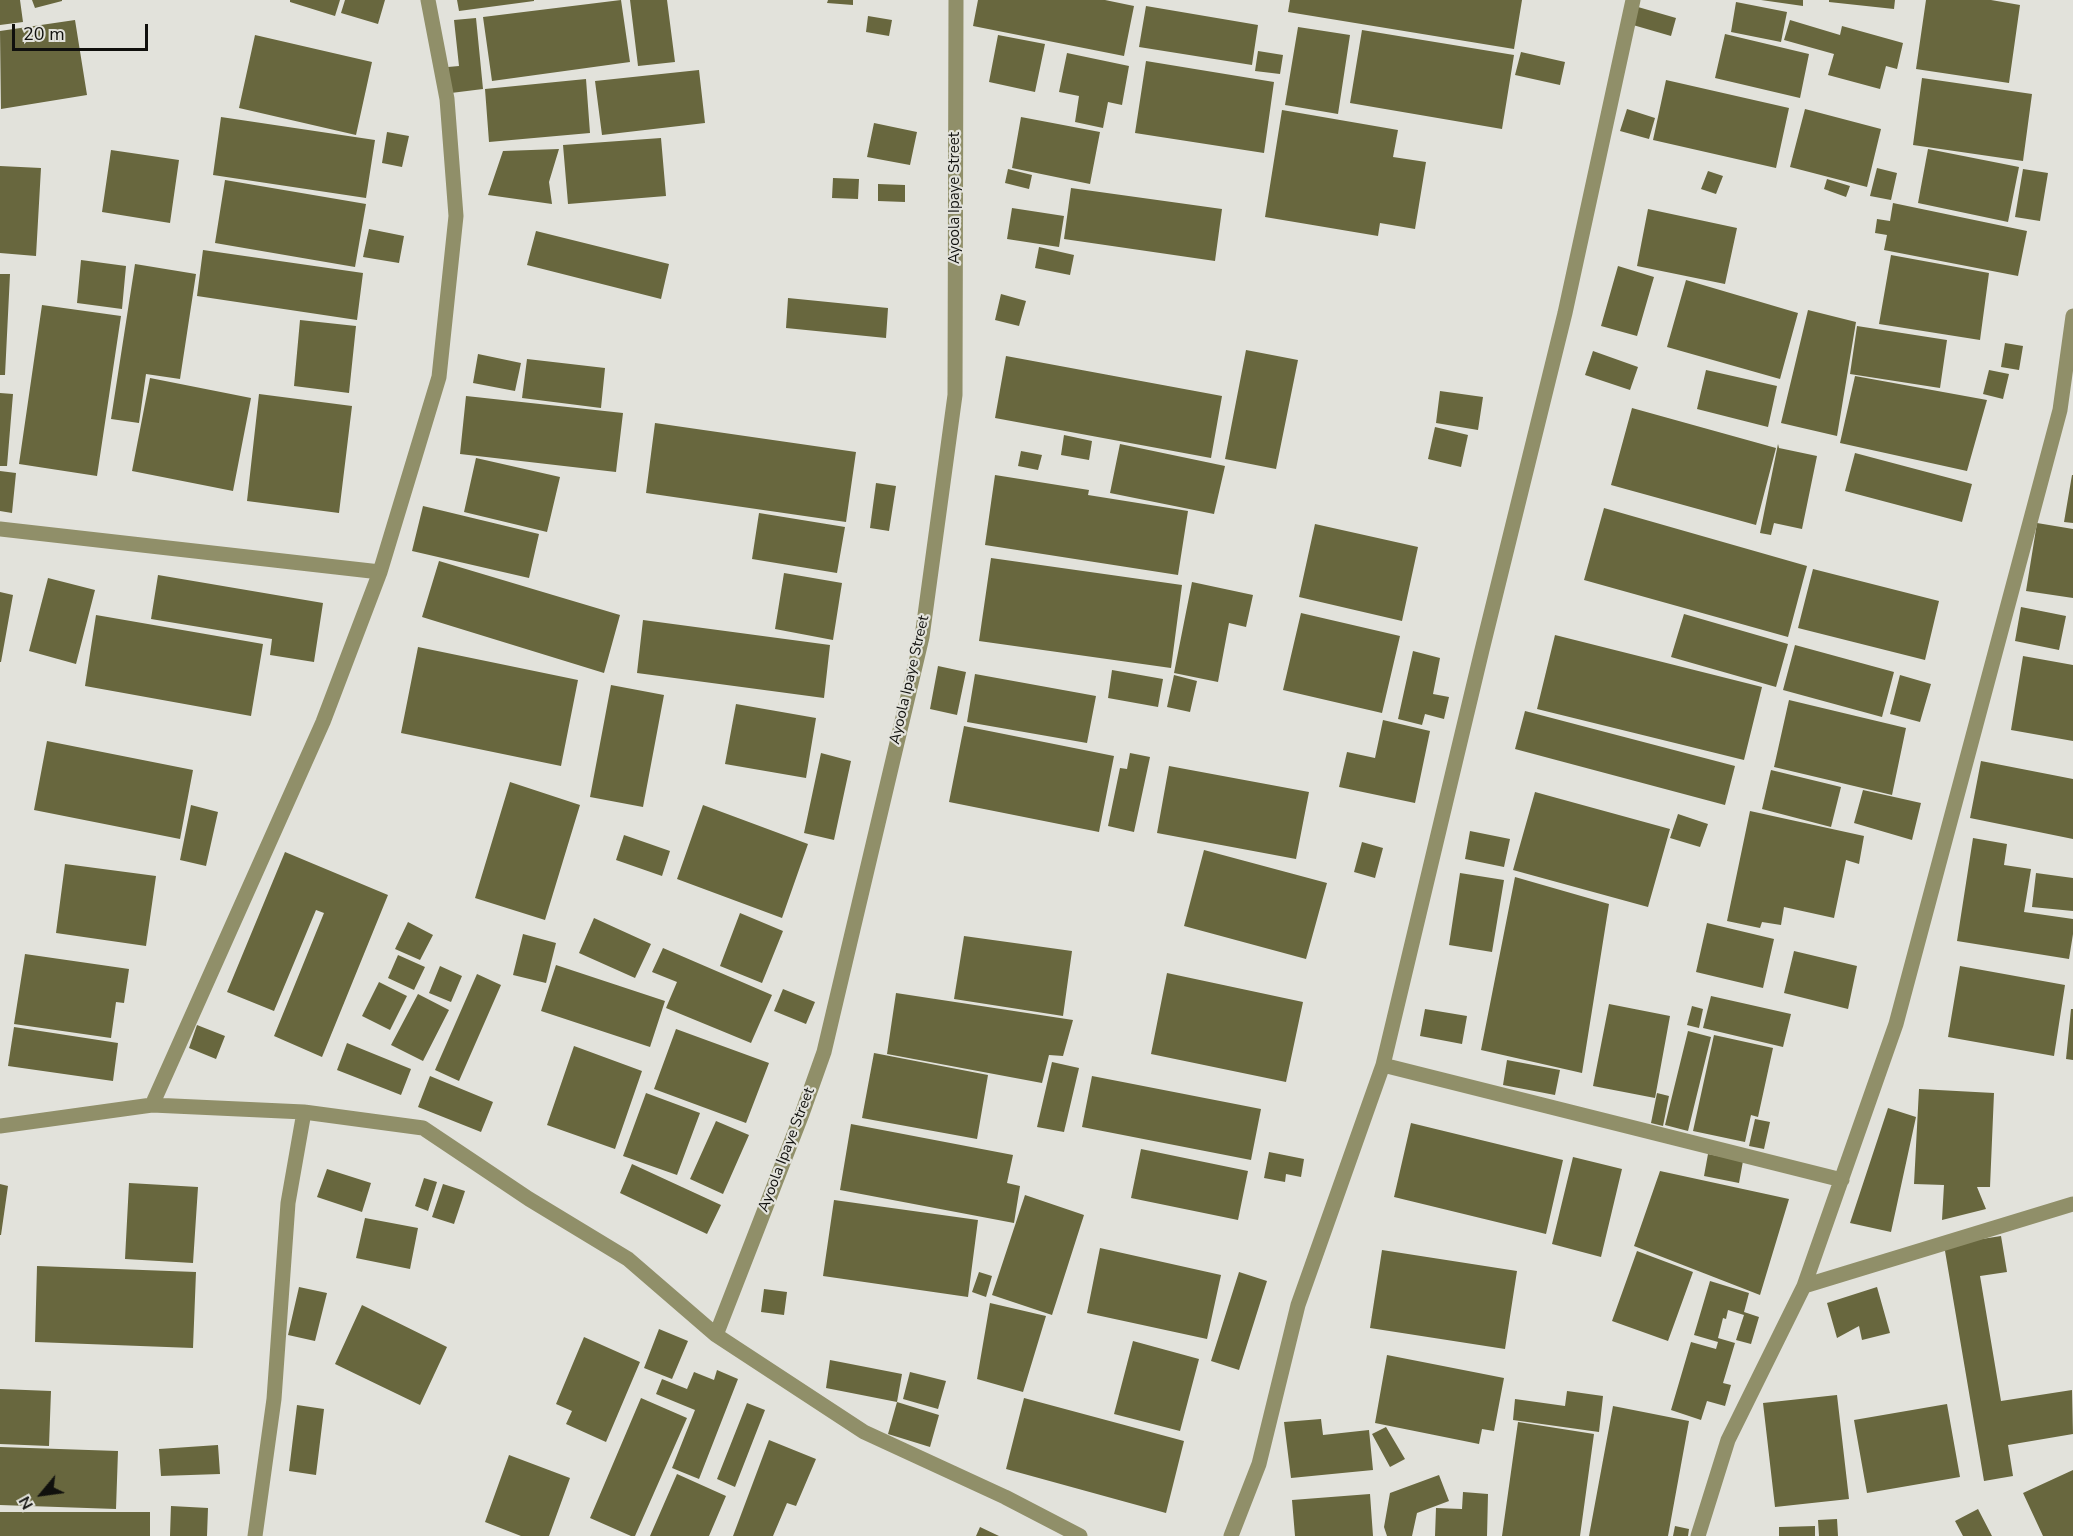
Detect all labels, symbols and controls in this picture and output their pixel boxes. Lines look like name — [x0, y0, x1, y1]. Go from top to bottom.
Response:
scale bar — [15, 12, 152, 50]
text: 20 m — [23, 22, 65, 46]
street label: Ayoola Ipaye Street — [946, 132, 964, 264]
street label: Ayoola Ipaye Street — [886, 614, 934, 746]
street label: Ayoola Ipaye Street — [755, 1085, 819, 1215]
north arrow — [12, 1464, 72, 1524]
text: N — [14, 1492, 39, 1513]

